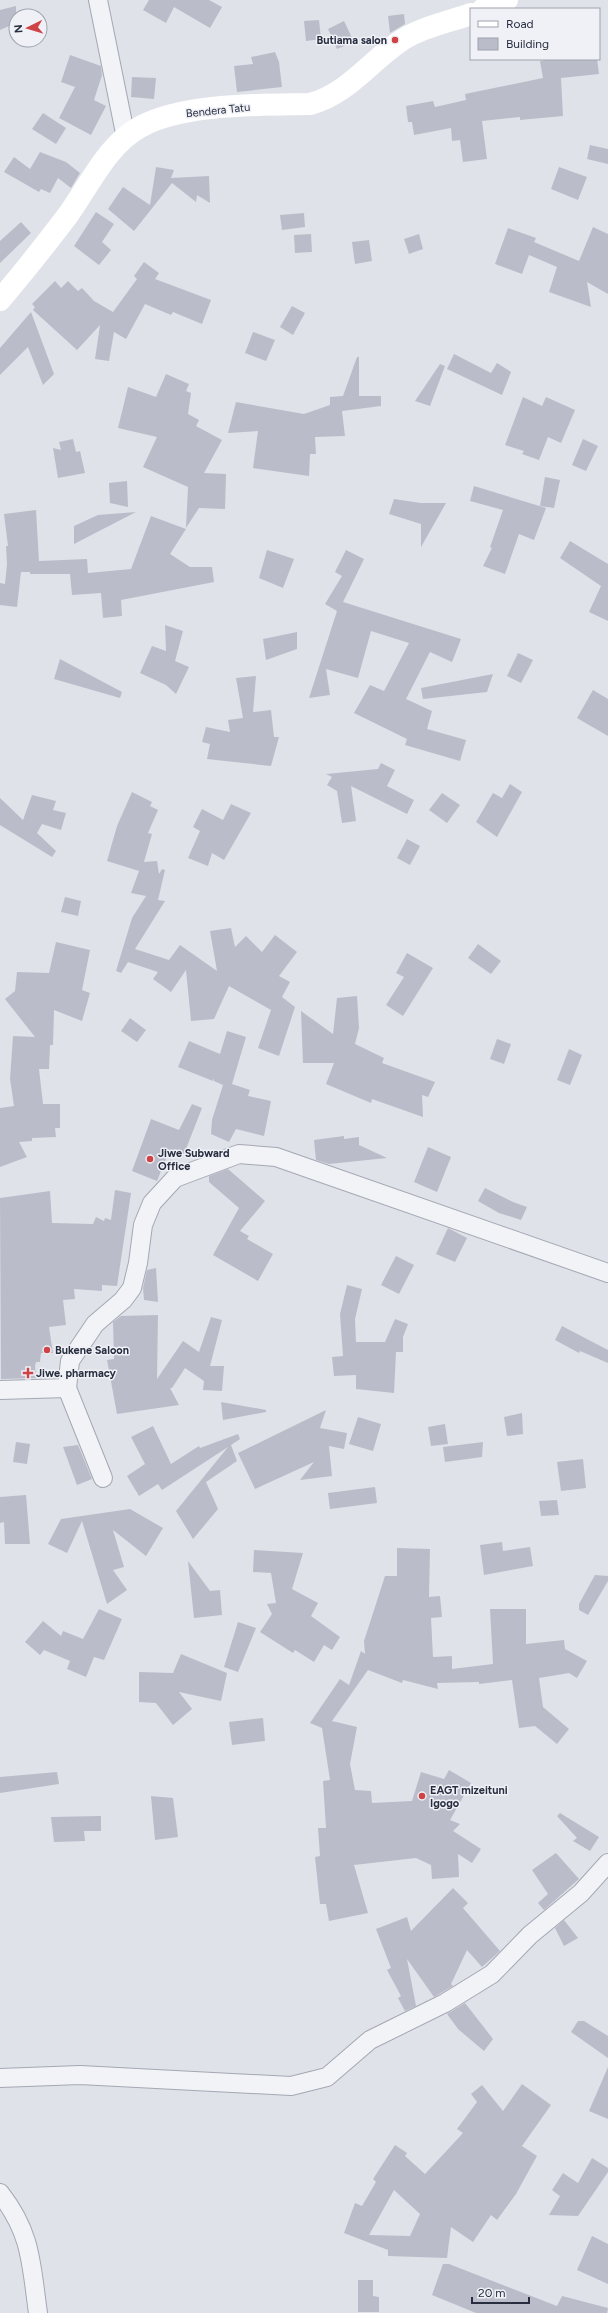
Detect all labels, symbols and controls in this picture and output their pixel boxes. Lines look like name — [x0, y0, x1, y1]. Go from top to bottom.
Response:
north arrow — [8, 8, 48, 48]
legend — [470, 8, 600, 60]
text: Road — [506, 17, 534, 31]
text: N — [12, 24, 25, 34]
place label: Butiama salon — [316, 34, 387, 47]
marker: Butiama salon — [390, 35, 400, 45]
text: Building — [506, 37, 549, 51]
street label: Bendera Tatu — [185, 101, 251, 120]
place label: Jiwe Subward Office — [158, 1147, 230, 1173]
marker: Jiwe Subward Office — [145, 1154, 155, 1164]
place label: Bukene Saloon — [55, 1344, 129, 1357]
marker: Bukene Saloon — [42, 1345, 52, 1355]
place label: Jiwe. pharmacy — [36, 1367, 117, 1380]
marker: Jiwe. pharmacy — [23, 1368, 33, 1378]
place label: EAGT mizeituni Igogo — [430, 1784, 508, 1810]
marker: EAGT mizeituni Igogo — [417, 1791, 427, 1801]
scale bar — [472, 2279, 529, 2305]
text: 20 m — [478, 2286, 506, 2300]

